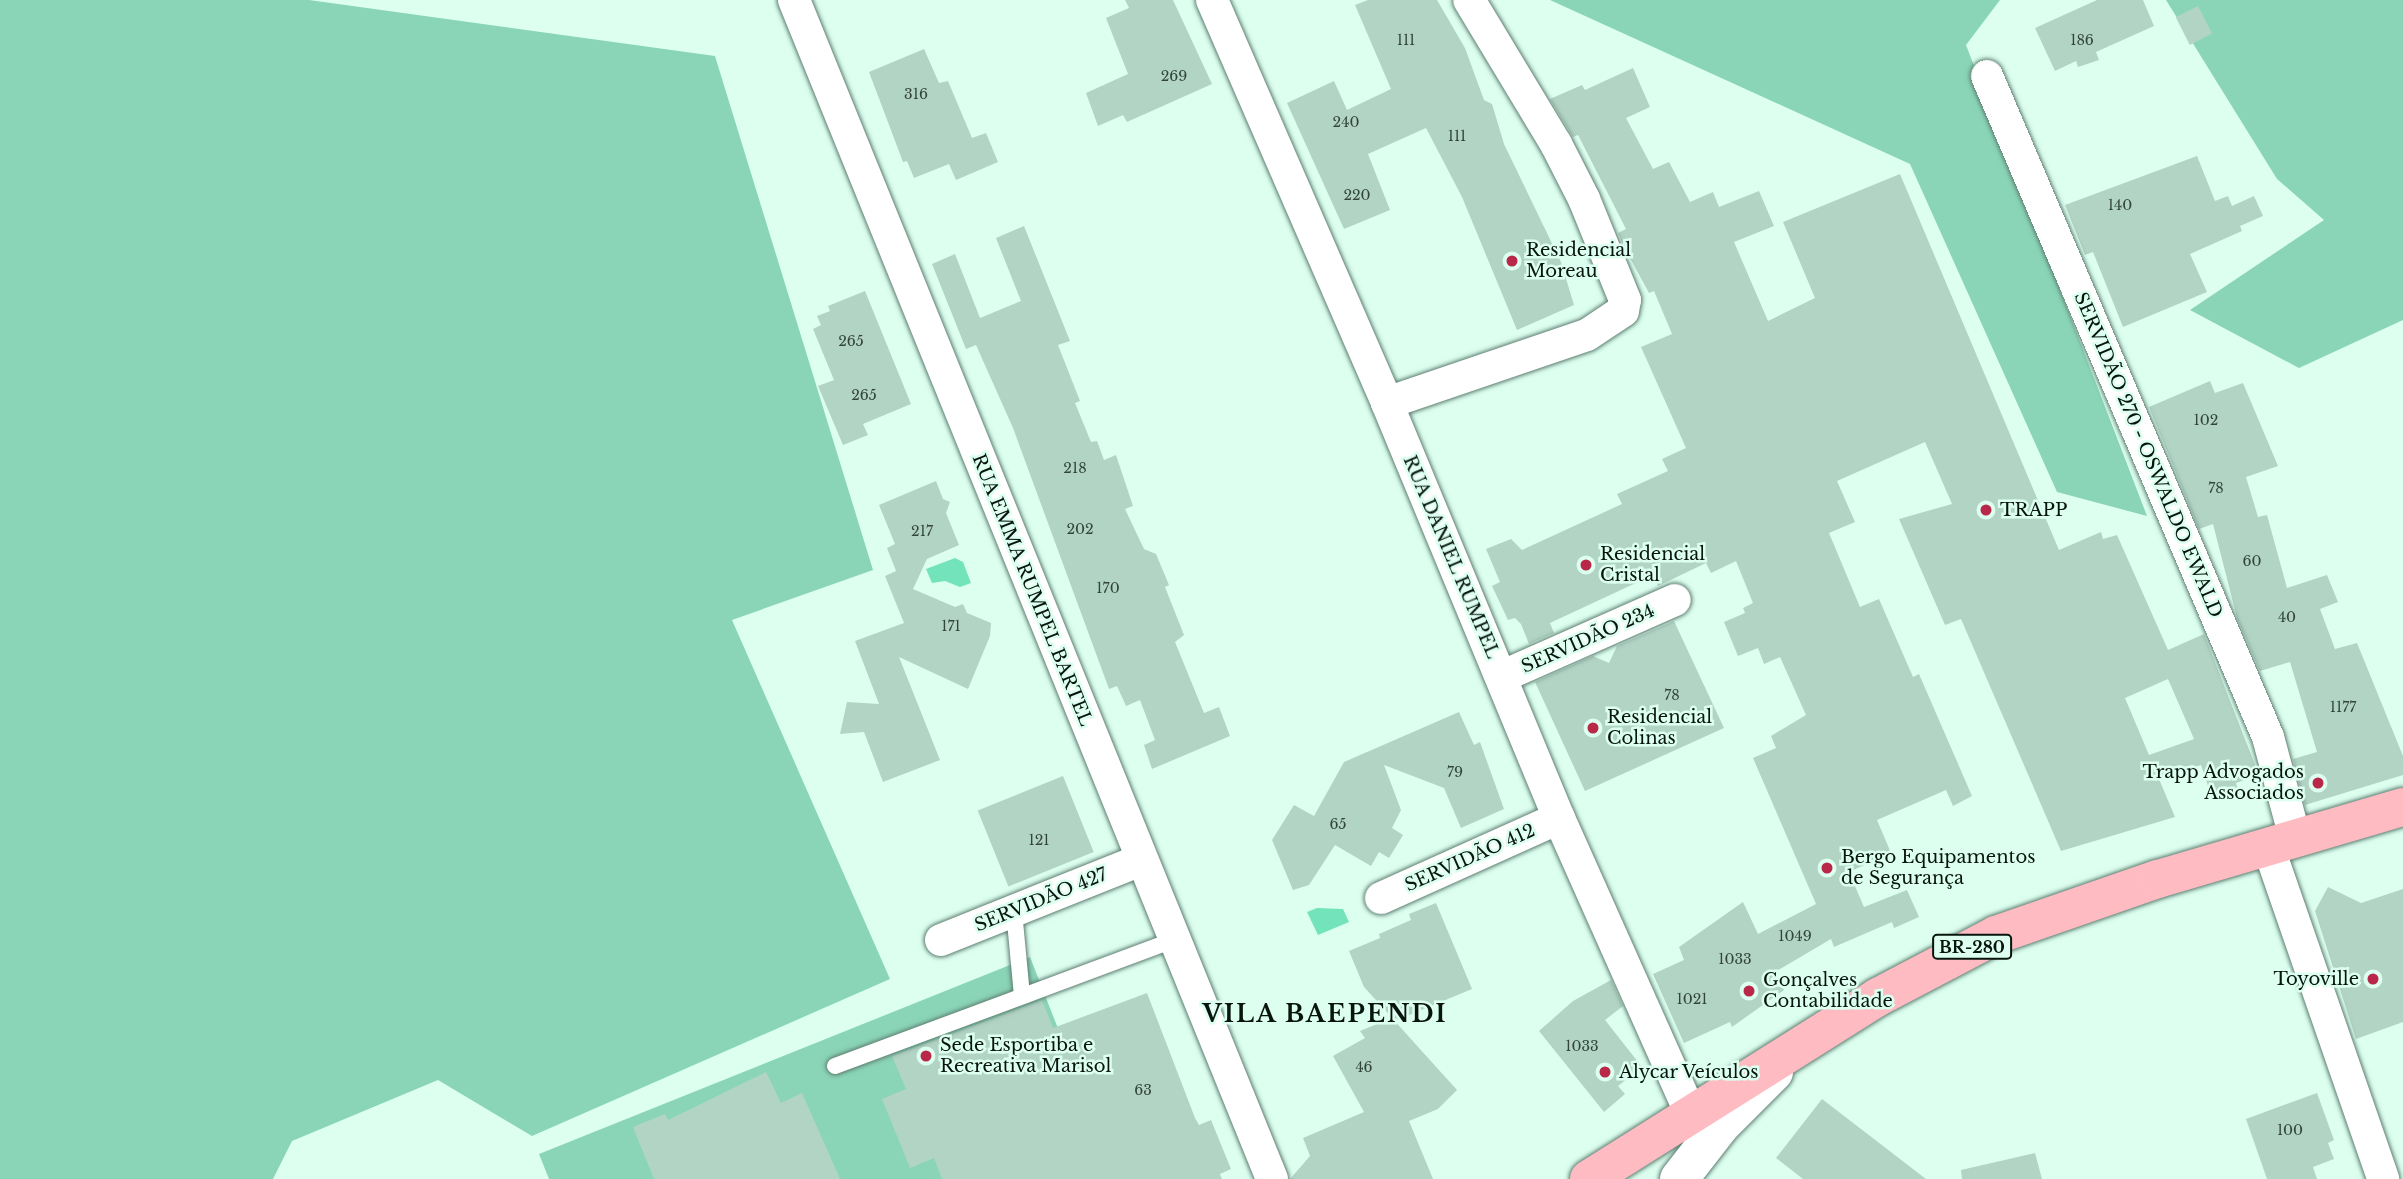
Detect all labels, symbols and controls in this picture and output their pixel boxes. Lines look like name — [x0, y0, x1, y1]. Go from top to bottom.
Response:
house number: 111 — [1397, 32, 1415, 48]
house number: 186 — [2070, 32, 2094, 48]
house number: 269 — [1161, 68, 1187, 84]
house number: 316 — [904, 86, 928, 102]
house number: 240 — [1333, 114, 1359, 130]
house number: 111 — [1448, 128, 1466, 144]
house number: 220 — [1343, 187, 1371, 203]
house number: 140 — [2108, 197, 2132, 213]
place label: Residencial Moreau — [1526, 240, 1631, 282]
marker: Residencial Moreau — [1504, 253, 1520, 269]
street label: SERVIDÃO 270 - OSWALDO EWALD — [2069, 289, 2227, 621]
house number: 265 — [838, 333, 864, 349]
house number: 265 — [851, 387, 877, 403]
house number: 102 — [2194, 412, 2218, 428]
street label: RUA EMMA RUMPEL BARTEL — [967, 450, 1097, 730]
street label: RUA DANIEL RUMPEL — [1398, 452, 1504, 662]
house number: 218 — [1063, 460, 1087, 476]
house number: 78 — [2208, 480, 2224, 496]
place label: TRAPP — [2000, 499, 2067, 521]
marker: TRAPP — [1978, 502, 1994, 518]
house number: 202 — [1066, 521, 1094, 537]
house number: 217 — [911, 523, 933, 539]
place label: Residencial Cristal — [1600, 544, 1705, 586]
house number: 60 — [2243, 553, 2261, 569]
marker: Residencial Cristal — [1578, 557, 1594, 573]
house number: 170 — [1096, 580, 1120, 596]
street label: SERVIDÃO 234 — [1518, 600, 1658, 678]
house number: 40 — [2278, 609, 2296, 625]
house number: 171 — [941, 618, 961, 634]
house number: 78 — [1664, 687, 1680, 703]
house number: 1177 — [2330, 699, 2356, 715]
place label: Residencial Colinas — [1607, 707, 1712, 750]
marker: Residencial Colinas — [1585, 720, 1601, 736]
place label: Trapp Advogados Associados — [2142, 762, 2304, 804]
house number: 79 — [1447, 764, 1463, 780]
marker: Trapp Advogados Associados — [2310, 775, 2326, 791]
house number: 65 — [1330, 816, 1346, 832]
street label: SERVIDÃO 412 — [1402, 820, 1538, 896]
house number: 121 — [1028, 832, 1050, 848]
place label: Bergo Equipamentos de Segurança — [1841, 847, 2035, 890]
marker: Bergo Equipamentos de Segurança — [1819, 860, 1835, 876]
street label: SERVIDÃO 427 — [971, 864, 1111, 936]
house number: 1049 — [1778, 928, 1812, 944]
road number: BR-280 — [1932, 934, 2012, 959]
house number: 1033 — [1718, 951, 1752, 967]
place label: Toyoville — [2273, 968, 2359, 990]
place label: Gonçalves Contabilidade — [1763, 970, 1893, 1012]
marker: Toyoville — [2365, 971, 2381, 987]
marker: Gonçalves Contabilidade — [1741, 983, 1757, 999]
house number: 1021 — [1676, 991, 1708, 1007]
district label: VILA BAEPENDI — [1204, 1000, 1446, 1028]
place label: Sede Esportiba e Recreativa Marisol — [940, 1035, 1112, 1078]
house number: 1033 — [1565, 1038, 1599, 1054]
marker: Sede Esportiba e Recreativa Marisol — [918, 1048, 934, 1064]
house number: 46 — [1355, 1059, 1373, 1075]
place label: Alycar Veículos — [1619, 1061, 1760, 1083]
marker: Alycar Veículos — [1597, 1064, 1613, 1080]
house number: 63 — [1134, 1082, 1152, 1098]
house number: 100 — [2277, 1122, 2303, 1138]

